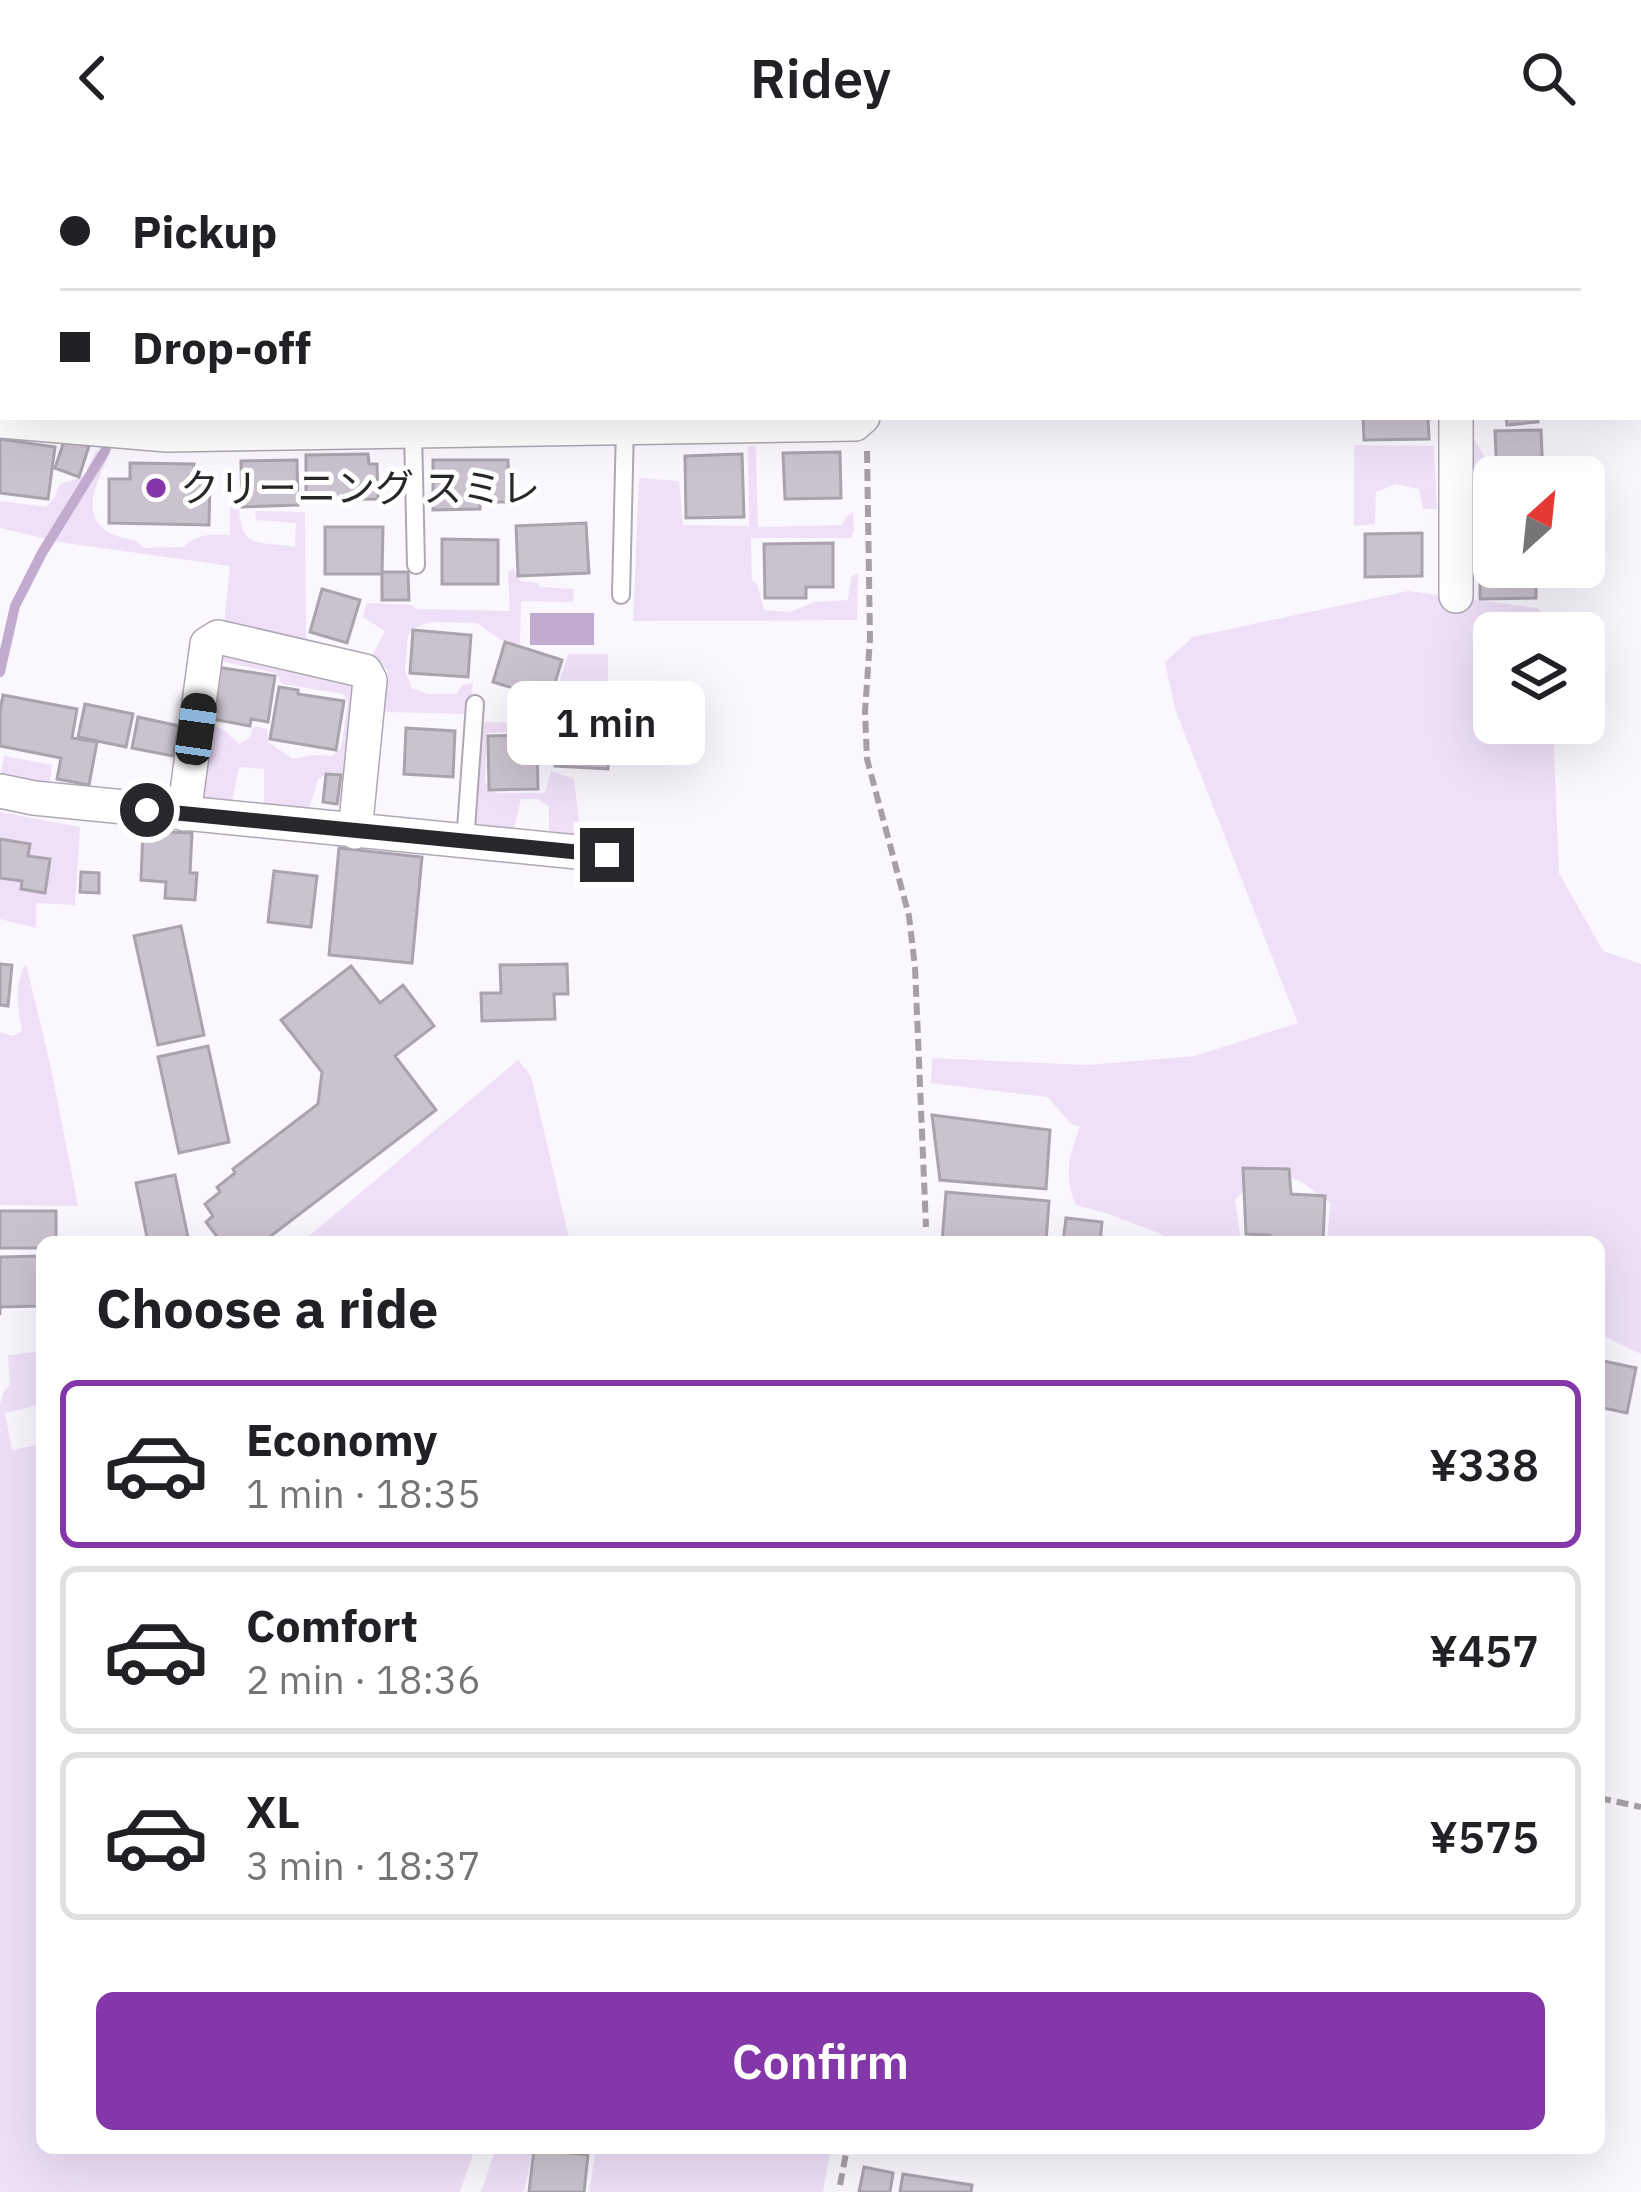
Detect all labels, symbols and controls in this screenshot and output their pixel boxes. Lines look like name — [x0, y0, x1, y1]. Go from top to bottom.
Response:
text: Ridey — [750, 43, 891, 113]
icon: back — [60, 45, 126, 111]
icon: search — [1515, 45, 1581, 111]
text: Pickup — [132, 202, 277, 260]
text: Drop-off — [132, 318, 311, 376]
north arrow — [1473, 456, 1605, 588]
map controls — [1473, 456, 1605, 744]
place label: クリーニング スミレ — [180, 462, 540, 513]
marker: クリーニング スミレ — [143, 475, 169, 501]
button: layers — [1473, 612, 1605, 744]
callout: 1 min — [508, 681, 706, 765]
car — [173, 691, 219, 767]
text: 1 min — [556, 697, 656, 748]
route start — [120, 783, 174, 837]
route end — [580, 828, 634, 882]
text: Choose a ride — [96, 1273, 438, 1343]
icon: car — [102, 1410, 210, 1518]
text: Economy — [246, 1410, 437, 1468]
text: ¥338 — [1429, 1435, 1539, 1493]
text: 1 min · 18:35 — [246, 1468, 481, 1519]
icon: car — [102, 1596, 210, 1704]
text: Comfort — [246, 1596, 418, 1654]
text: ¥457 — [1429, 1621, 1539, 1679]
text: 2 min · 18:36 — [246, 1654, 481, 1705]
icon: car — [102, 1782, 210, 1890]
text: XL — [246, 1782, 300, 1840]
text: ¥575 — [1429, 1807, 1539, 1865]
text: 3 min · 18:37 — [246, 1840, 481, 1891]
button: Confirm — [96, 1992, 1545, 2130]

